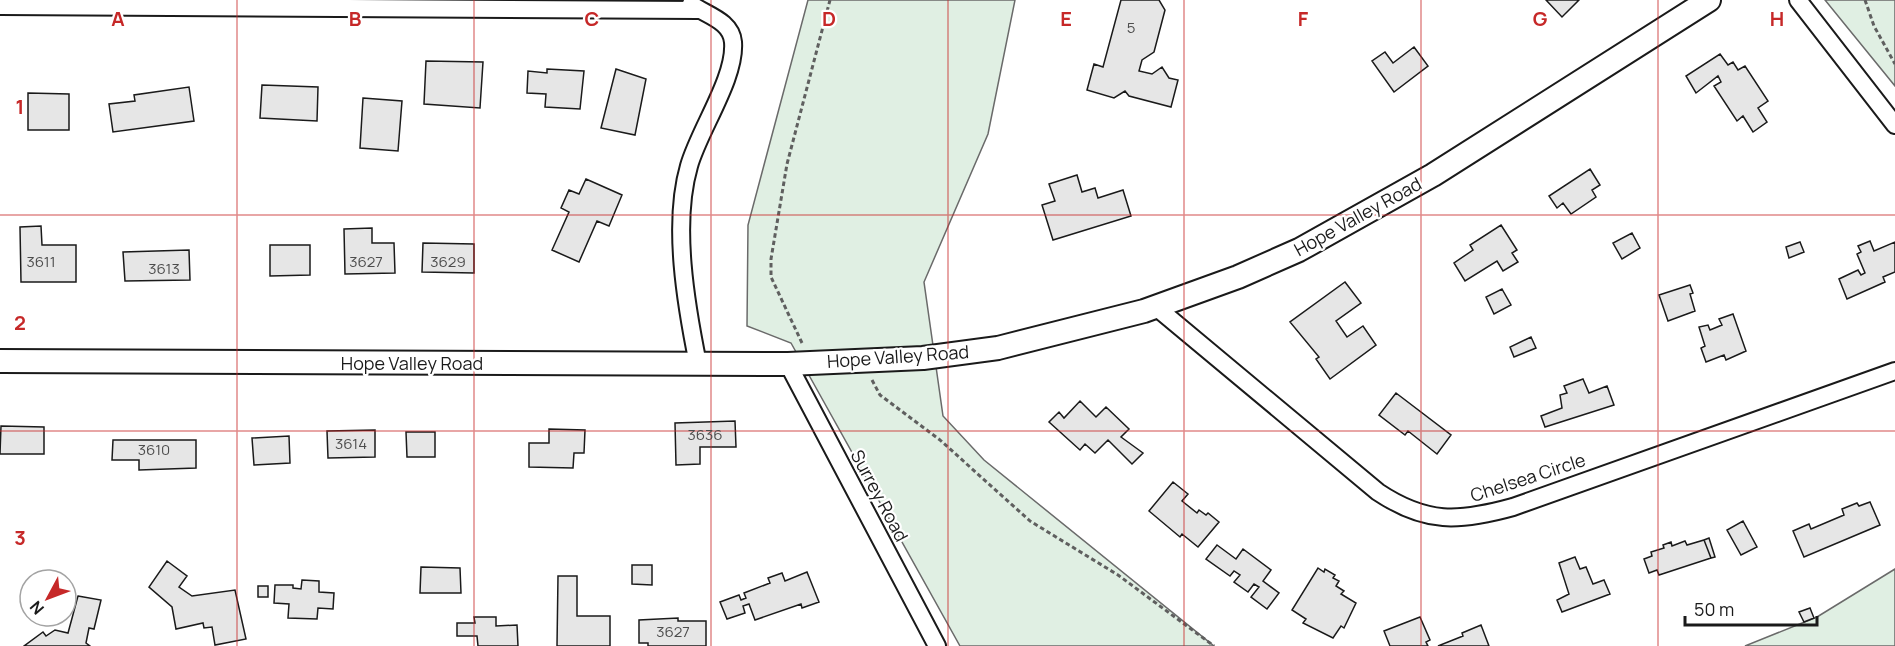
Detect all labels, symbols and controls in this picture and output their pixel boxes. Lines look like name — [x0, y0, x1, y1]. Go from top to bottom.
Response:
text: A — [111, 5, 125, 32]
text: B — [349, 5, 362, 32]
text: C — [585, 5, 599, 32]
text: D — [822, 5, 836, 32]
text: E — [1060, 5, 1072, 32]
text: F — [1298, 5, 1309, 32]
text: G — [1533, 5, 1548, 32]
text: H — [1770, 5, 1784, 32]
house number: 5 — [1127, 17, 1135, 38]
text: 1 — [16, 93, 24, 120]
street label: Hope Valley Road — [1289, 171, 1426, 261]
house number: 3611 — [26, 251, 56, 272]
house number: 3627 — [349, 251, 383, 272]
house number: 3629 — [430, 251, 466, 272]
house number: 3613 — [148, 258, 180, 279]
text: 2 — [14, 309, 26, 336]
street label: Hope Valley Road — [826, 339, 970, 373]
street label: Hope Valley Road — [341, 351, 483, 375]
house number: 3636 — [687, 424, 723, 445]
house number: 3614 — [335, 433, 367, 454]
house number: 3610 — [138, 439, 170, 460]
street label: Surrey Road — [846, 445, 914, 546]
street label: Chelsea Circle — [1467, 447, 1588, 507]
text: 3 — [14, 524, 26, 551]
north arrow — [18, 568, 78, 628]
scale bar — [1685, 589, 1817, 627]
text: N — [25, 596, 49, 619]
text: 50 m — [1694, 597, 1734, 621]
house number: 3627 — [656, 621, 690, 642]

